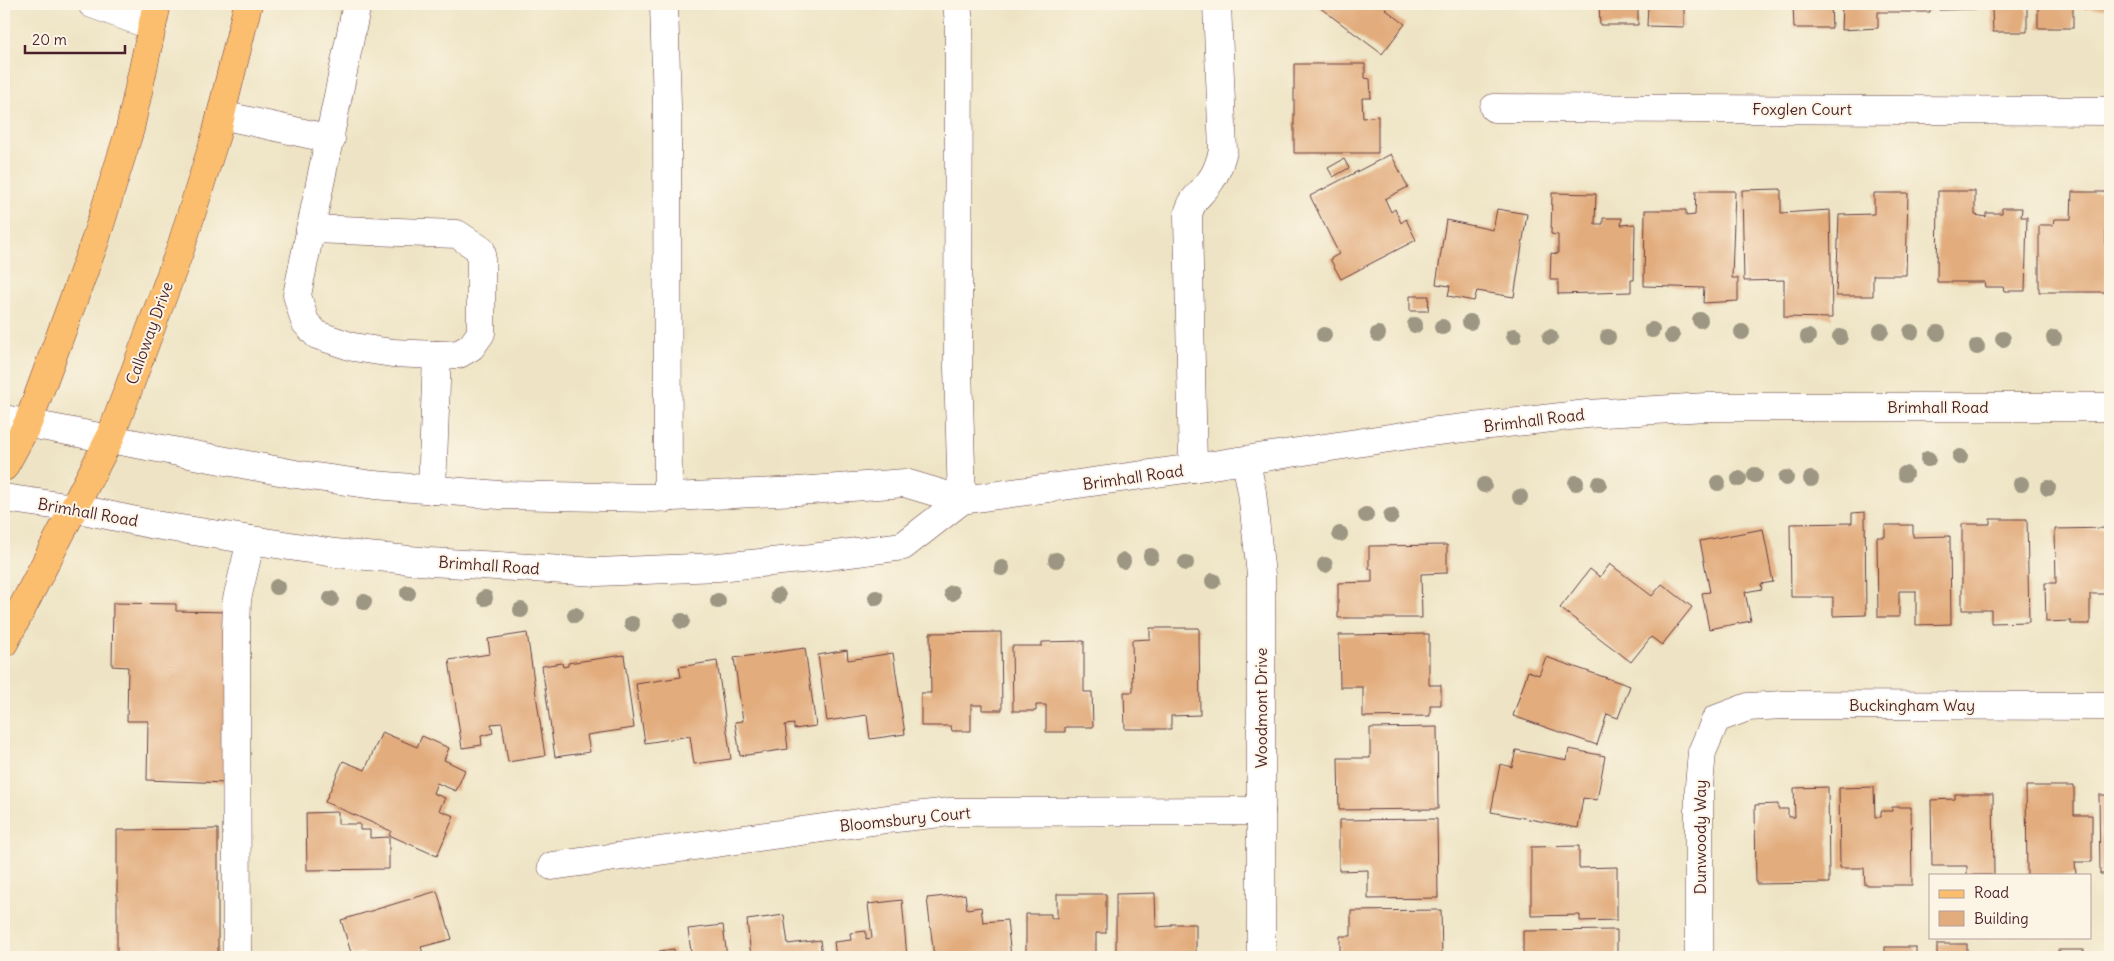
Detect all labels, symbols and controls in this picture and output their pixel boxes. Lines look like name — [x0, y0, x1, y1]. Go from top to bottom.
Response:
scale bar — [25, 22, 125, 54]
text: 20 m — [32, 30, 67, 49]
street label: Foxglen Court — [1752, 99, 1852, 119]
street label: Calloway Drive — [121, 279, 177, 387]
street label: Brimhall Road — [1887, 397, 1989, 417]
street label: Brimhall Road — [1482, 404, 1586, 436]
street label: Brimhall Road — [1081, 460, 1185, 494]
street label: Brimhall Road — [36, 493, 140, 531]
street label: Brimhall Road — [438, 551, 540, 579]
street label: Woodmont Drive — [1251, 648, 1271, 768]
street label: Buckingham Way — [1849, 695, 1975, 715]
street label: Dunwoody Way — [1690, 780, 1710, 894]
street label: Bloomsbury Court — [839, 802, 972, 836]
legend — [1929, 874, 2092, 938]
text: Road — [1974, 883, 2009, 902]
text: Building — [1974, 909, 2029, 928]

